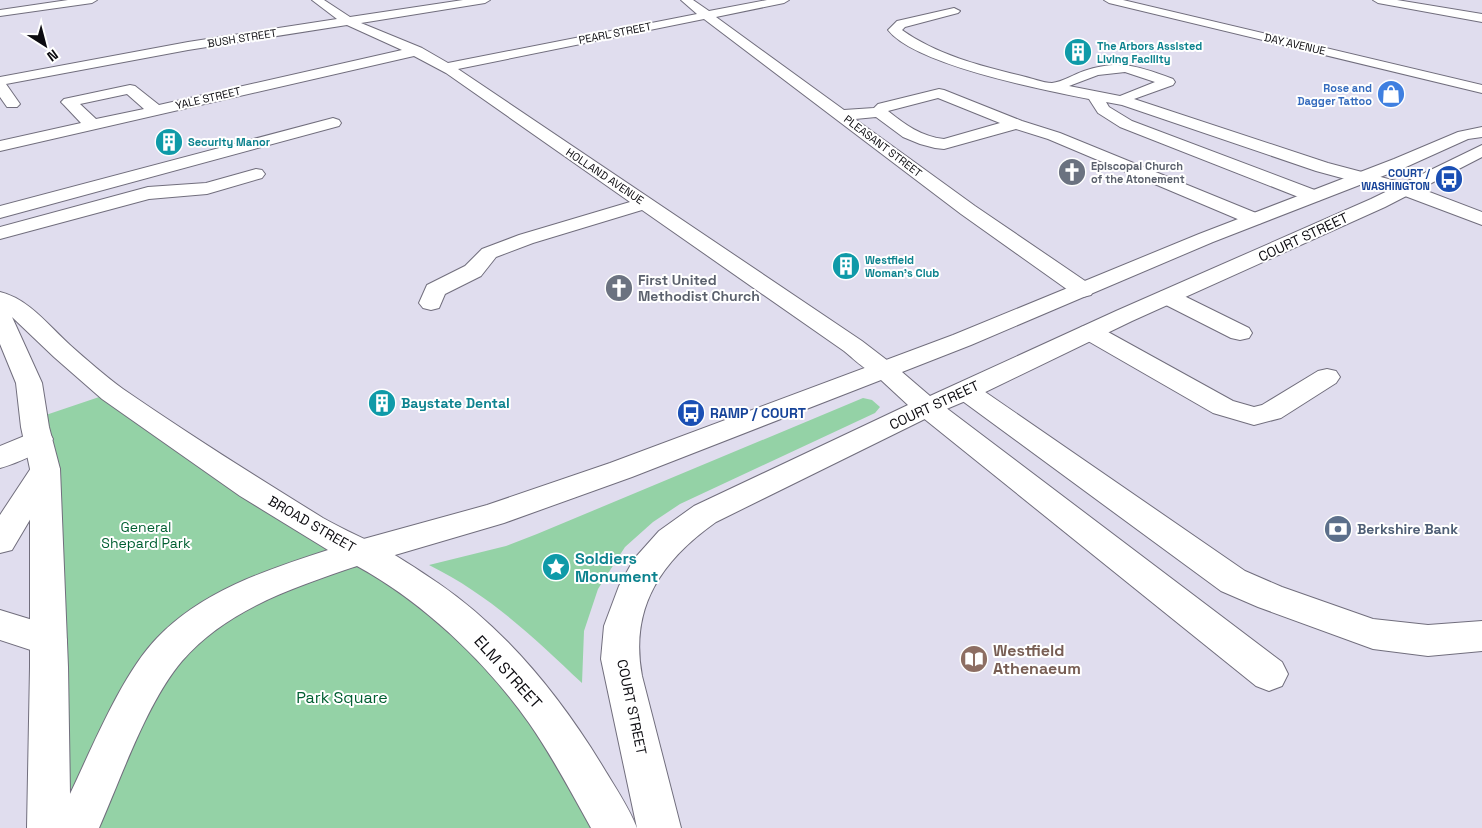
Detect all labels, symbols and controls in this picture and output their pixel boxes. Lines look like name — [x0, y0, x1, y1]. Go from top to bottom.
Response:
street label: PEARL STREET — [577, 19, 653, 47]
north arrow — [20, 20, 70, 70]
street label: BUSH STREET — [206, 26, 278, 50]
street label: DAY AVENUE — [1263, 30, 1327, 58]
building icon: The Arbors Assisted Living Facility — [1063, 37, 1093, 67]
place label: The Arbors Assisted Living Facility — [1097, 39, 1202, 66]
text: N — [44, 45, 62, 66]
shop icon: Rose and Dagger Tattoo — [1376, 79, 1406, 109]
place label: Rose and Dagger Tattoo — [1297, 81, 1372, 108]
street label: YALE STREET — [174, 84, 242, 112]
street label: PLEASANT STREET — [841, 112, 925, 180]
building icon: Security Manor — [154, 127, 184, 157]
place label: Security Manor — [188, 135, 271, 149]
street label: HOLLAND AVENUE — [563, 145, 647, 207]
church icon: Episcopal Church of the Atonement — [1057, 157, 1087, 187]
place label: Episcopal Church of the Atonement — [1091, 159, 1185, 186]
bus stop icon: COURT / WASHINGTON — [1434, 164, 1464, 194]
place label: COURT / WASHINGTON — [1361, 166, 1431, 193]
street label: COURT STREET — [1255, 208, 1351, 266]
building icon: Westfield Woman's Club — [831, 251, 861, 281]
place label: Westfield Woman's Club — [865, 253, 939, 280]
place label: First United Methodist Church — [638, 271, 760, 305]
church icon: First United Methodist Church — [604, 273, 634, 303]
street label: COURT STREET — [886, 376, 982, 434]
building icon: Baystate Dental — [367, 388, 397, 418]
place label: Baystate Dental — [401, 394, 510, 412]
bus stop icon: RAMP / COURT — [676, 398, 706, 428]
place label: RAMP / COURT — [710, 404, 806, 422]
street label: BROAD STREET — [265, 492, 359, 556]
bank icon: Berkshire Bank — [1323, 514, 1353, 544]
park label: General Shepard Park — [101, 518, 191, 552]
place label: Berkshire Bank — [1357, 520, 1458, 538]
place label: Soldiers Monument — [575, 548, 658, 587]
place icon: Soldiers Monument — [541, 552, 571, 582]
street label: ELM STREET — [469, 631, 547, 713]
place label: Westfield Athenaeum — [993, 640, 1081, 679]
library icon: Westfield Athenaeum — [959, 644, 989, 674]
street label: COURT STREET — [613, 658, 651, 756]
park label: Park Square — [296, 687, 388, 708]

